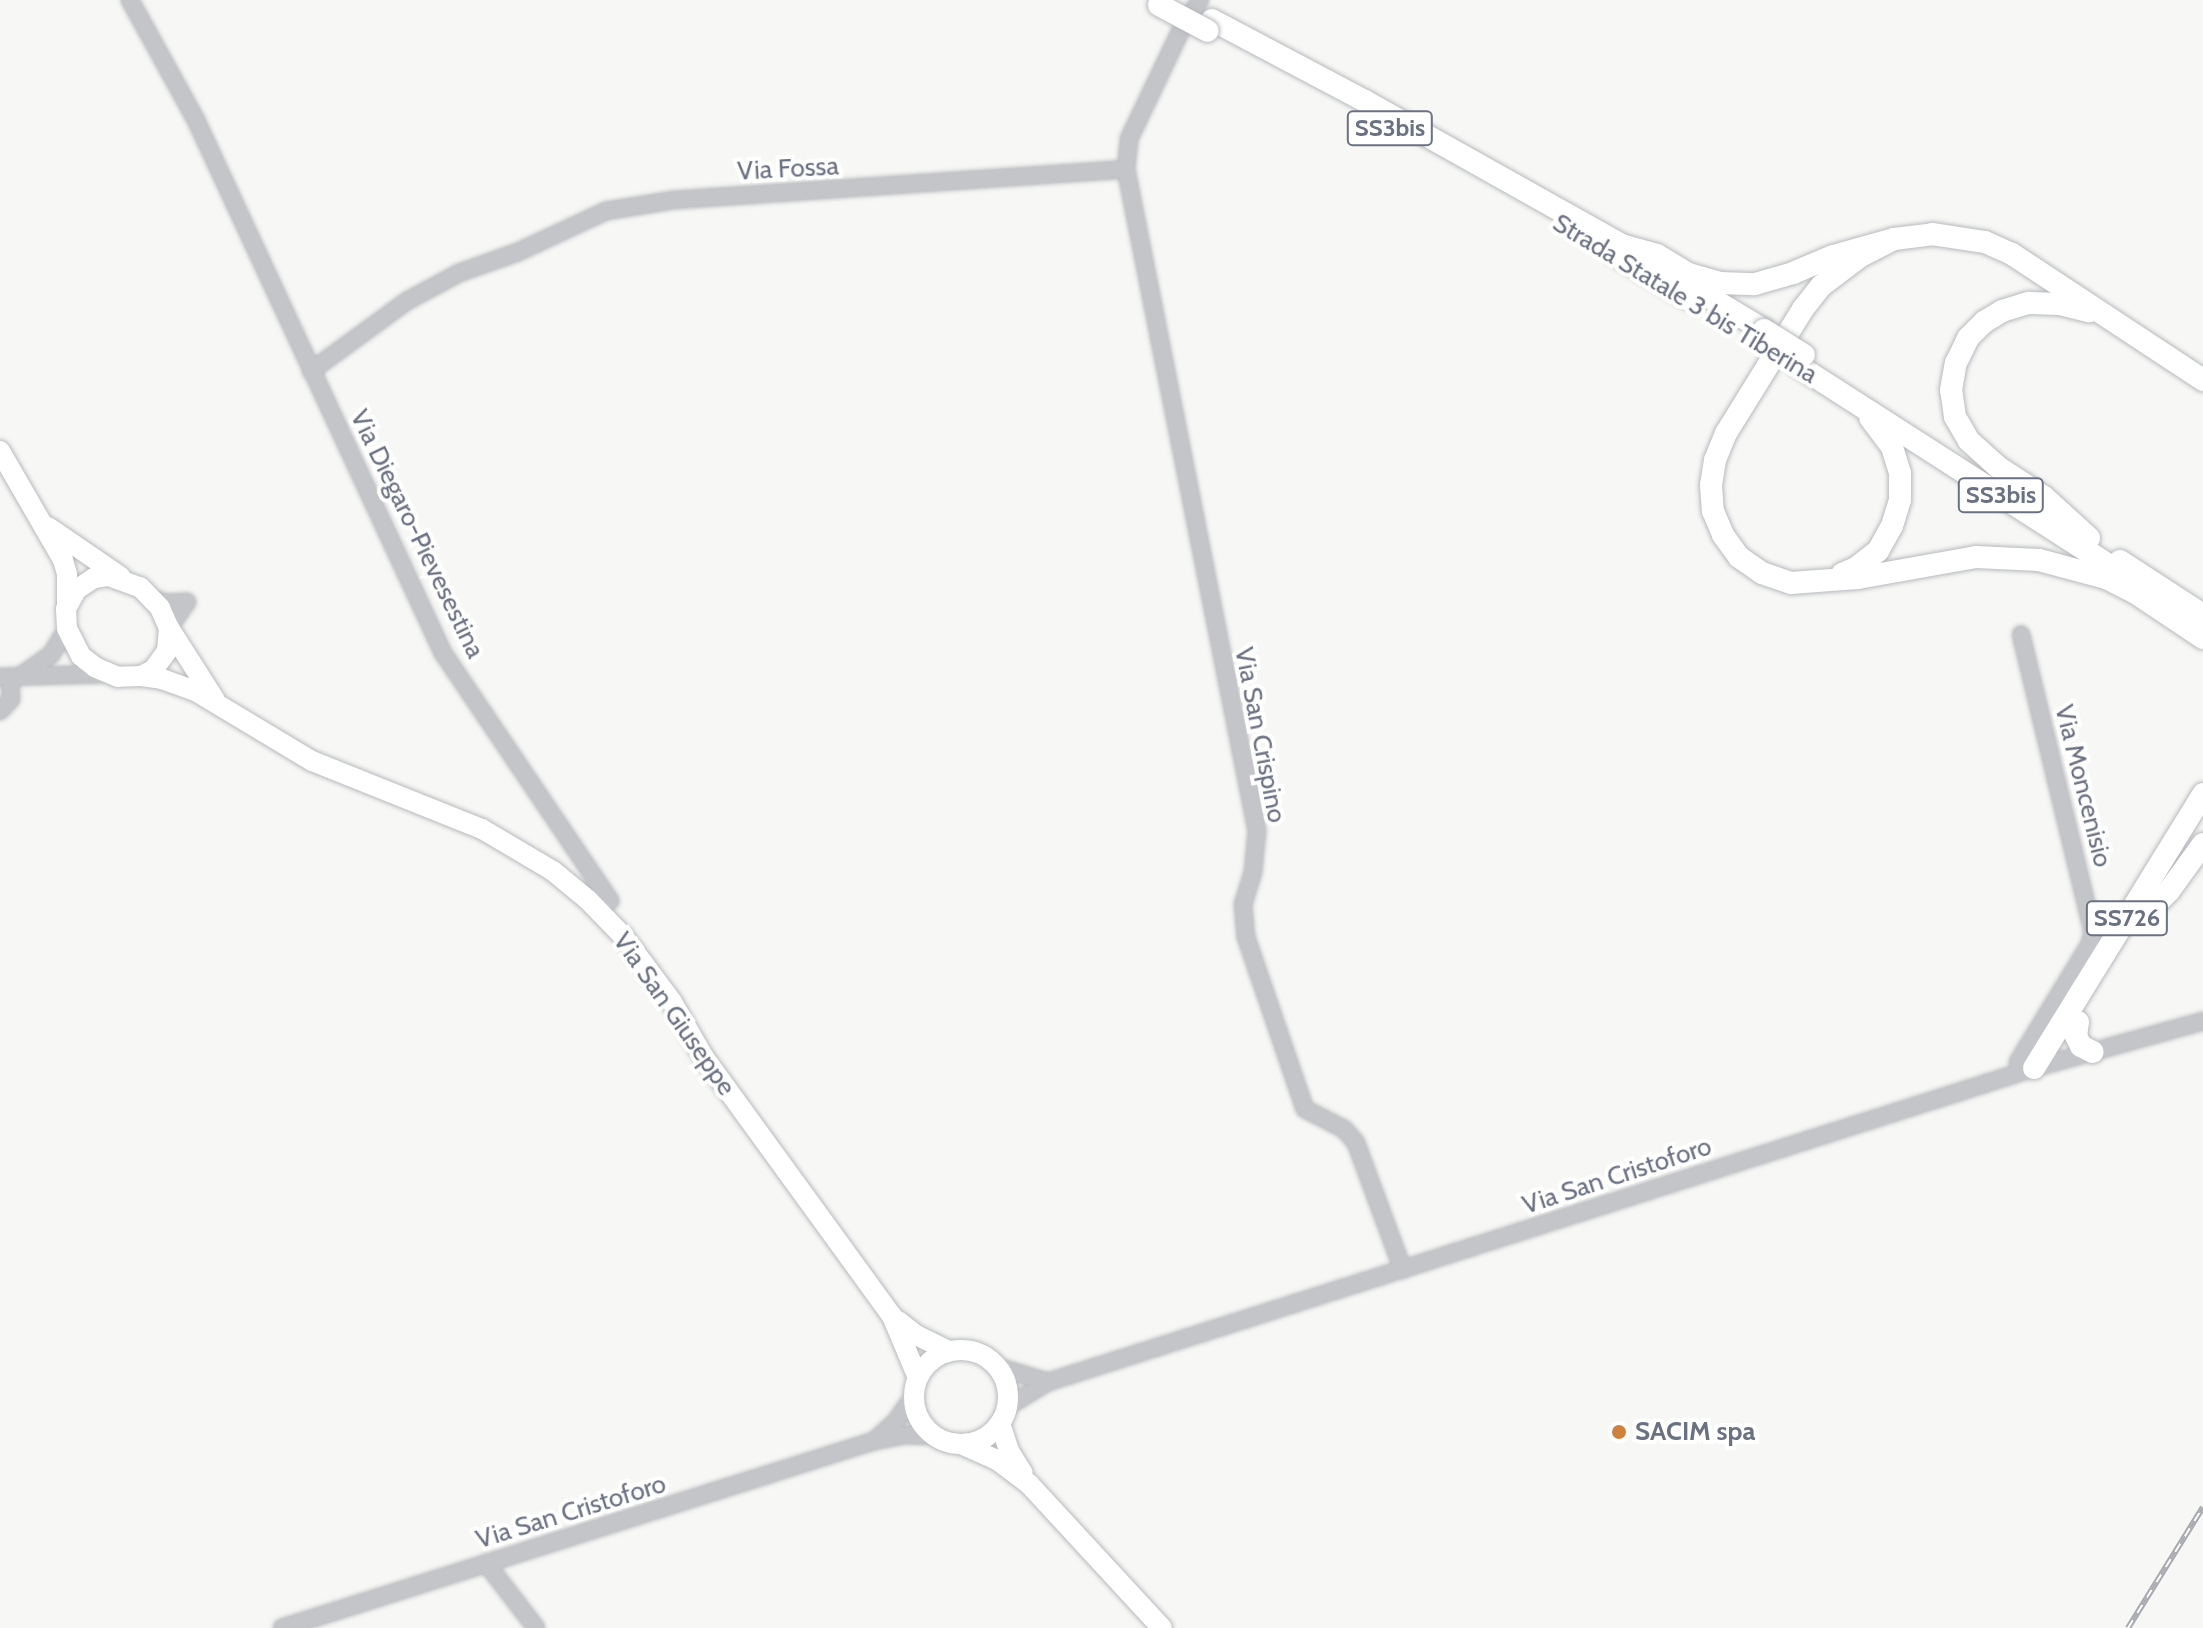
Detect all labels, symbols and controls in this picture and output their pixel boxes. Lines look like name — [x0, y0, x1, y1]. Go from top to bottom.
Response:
road number: SS3bis — [1346, 108, 1434, 148]
street label: Via Fossa — [736, 151, 840, 187]
street label: Strada Statale 3 bis Tiberina — [1547, 208, 1823, 390]
street label: Via Diegaro-Pievesestina — [343, 405, 491, 663]
road number: SS3bis — [1957, 475, 2045, 515]
street label: Via San Crispino — [1228, 645, 1292, 825]
street label: Via Moncenisio — [2048, 702, 2118, 870]
road number: SS726 — [2085, 898, 2169, 938]
street label: Via San Giuseppe — [606, 927, 742, 1101]
street label: Via San Cristoforo — [1519, 1131, 1715, 1221]
place label: SACIM spa — [1635, 1416, 1755, 1448]
marker: SACIM spa — [1610, 1423, 1628, 1441]
street label: Via San Cristoforo — [472, 1468, 670, 1556]

